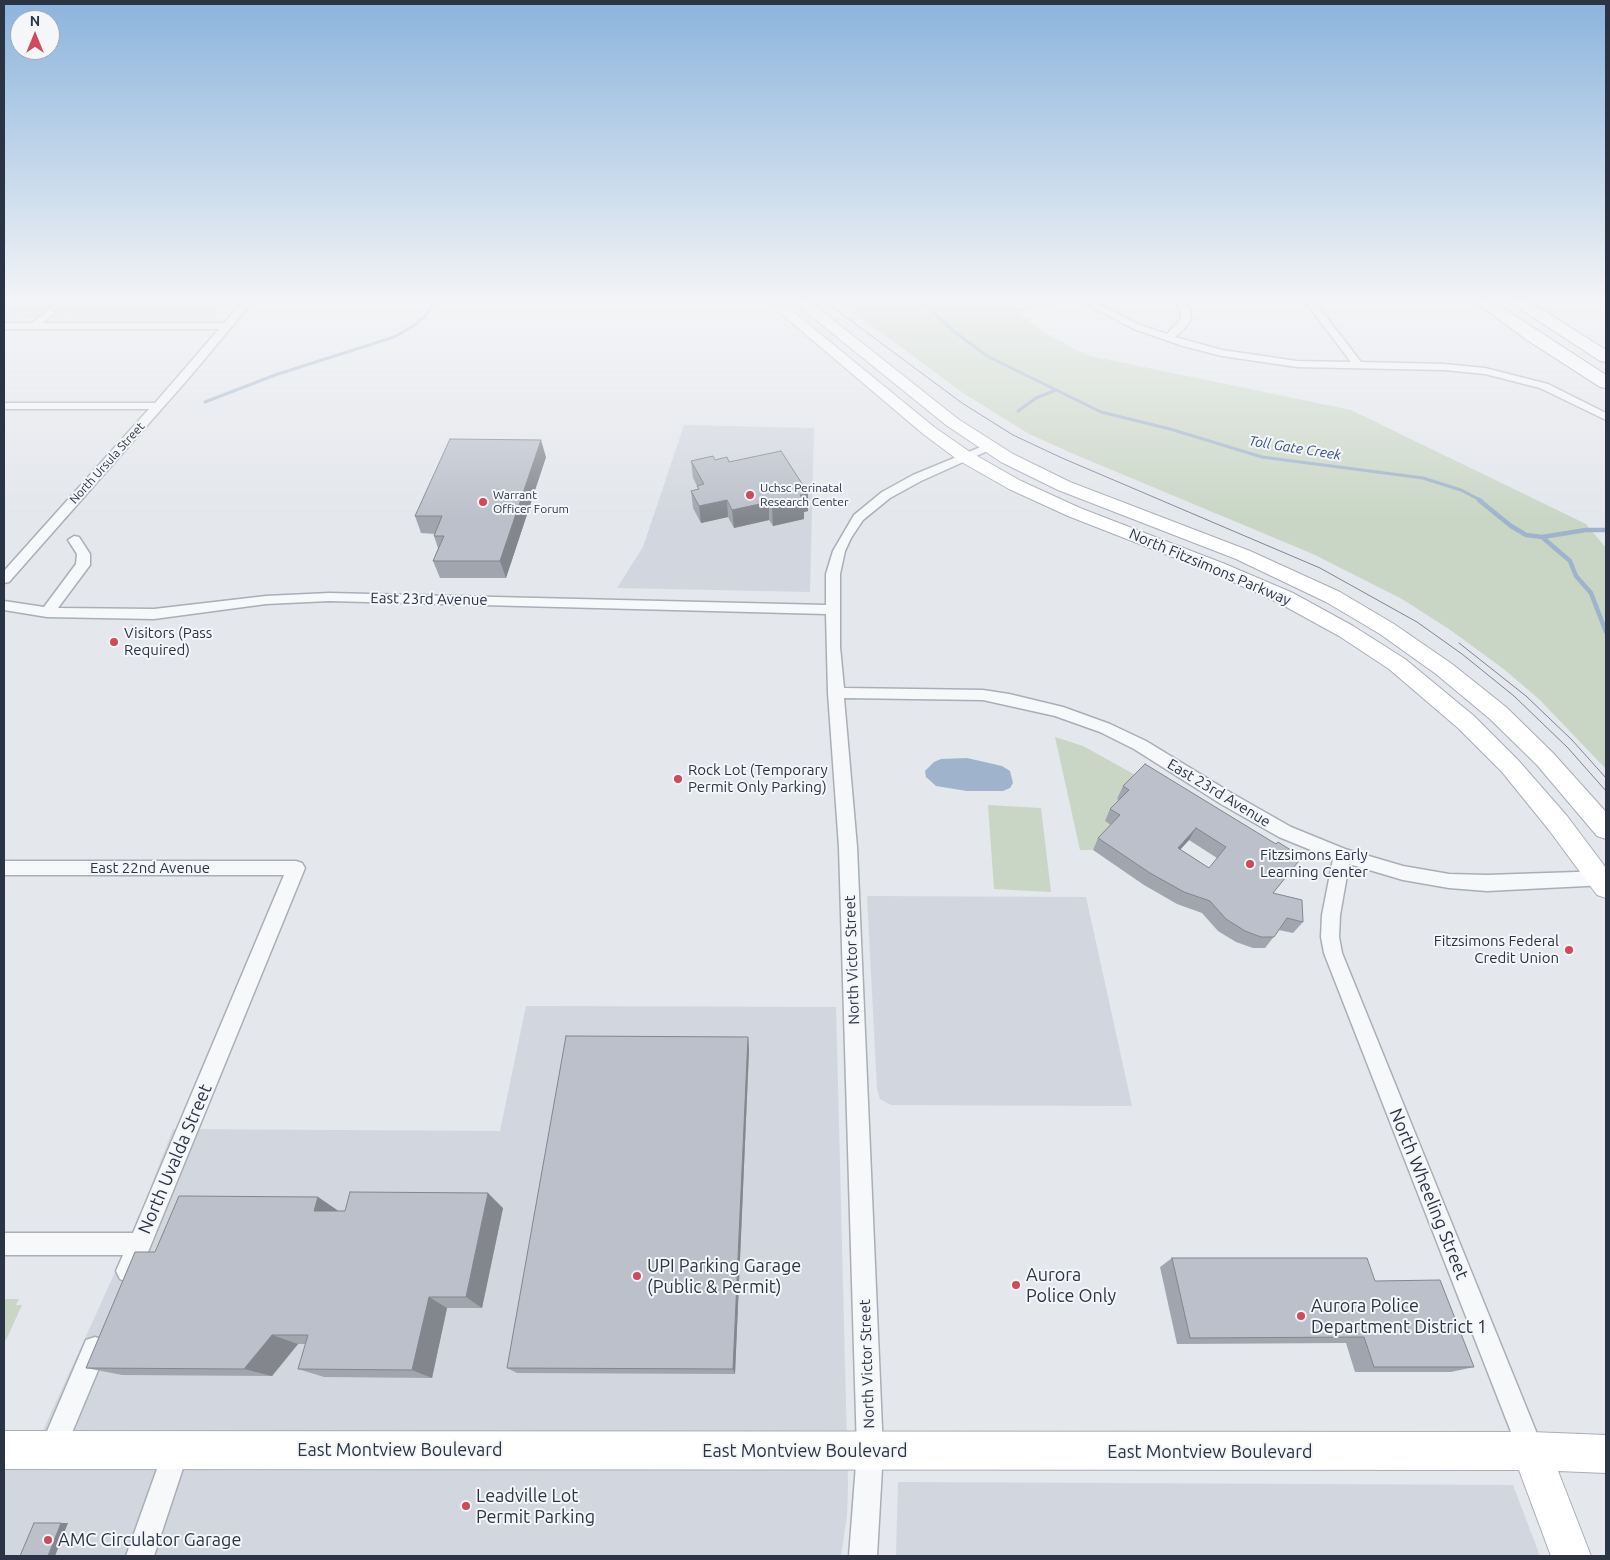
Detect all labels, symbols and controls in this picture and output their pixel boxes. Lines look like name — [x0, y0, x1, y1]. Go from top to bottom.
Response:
north arrow — [10, 10, 60, 60]
text: N — [30, 13, 40, 29]
street label: North Ursula Street — [67, 419, 147, 507]
water label: Toll Gate Creek — [1248, 432, 1342, 464]
place label: Uchsc Perinatal Research Center — [760, 481, 848, 509]
place label: Warrant Officer Forum — [493, 488, 569, 516]
marker: Uchsc Perinatal Research Center — [744, 489, 756, 501]
marker: Warrant Officer Forum — [477, 496, 489, 508]
street label: North Fitzsimons Parkway — [1126, 525, 1294, 609]
street label: East 23rd Avenue — [370, 589, 488, 609]
place label: Visitors (Pass Required) — [124, 624, 212, 659]
marker: Visitors (Pass Required) — [108, 636, 120, 648]
street label: East 23rd Avenue — [1164, 755, 1274, 831]
place label: Rock Lot (Temporary Permit Only Parking) — [688, 761, 828, 796]
marker: Rock Lot (Temporary Permit Only Parking) — [672, 773, 684, 785]
place label: Fitzsimons Early Learning Center — [1260, 846, 1368, 881]
marker: Fitzsimons Early Learning Center — [1244, 858, 1256, 870]
street label: East 22nd Avenue — [90, 859, 210, 877]
street label: North Victor Street — [841, 895, 863, 1025]
place label: Fitzsimons Federal Credit Union — [1434, 932, 1559, 967]
marker: Fitzsimons Federal Credit Union — [1563, 944, 1575, 956]
street label: North Uvalda Street — [134, 1081, 216, 1237]
street label: North Wheeling Street — [1385, 1105, 1473, 1283]
place label: UPI Parking Garage (Public & Permit) — [647, 1255, 801, 1298]
place label: Aurora Police Only — [1026, 1264, 1116, 1306]
marker: UPI Parking Garage (Public & Permit) — [631, 1270, 643, 1282]
marker: Aurora Police Only — [1010, 1279, 1022, 1291]
place label: Aurora Police Department District 1 — [1311, 1295, 1487, 1338]
street label: North Victor Street — [856, 1299, 878, 1429]
marker: Aurora Police Department District 1 — [1295, 1310, 1307, 1322]
street label: East Montview Boulevard — [297, 1439, 503, 1461]
street label: East Montview Boulevard — [702, 1440, 908, 1462]
street label: East Montview Boulevard — [1107, 1441, 1313, 1463]
place label: Leadville Lot Permit Parking — [476, 1485, 595, 1528]
marker: Leadville Lot Permit Parking — [460, 1500, 472, 1512]
place label: AMC Circulator Garage — [58, 1529, 241, 1551]
marker: AMC Circulator Garage — [42, 1534, 54, 1546]

